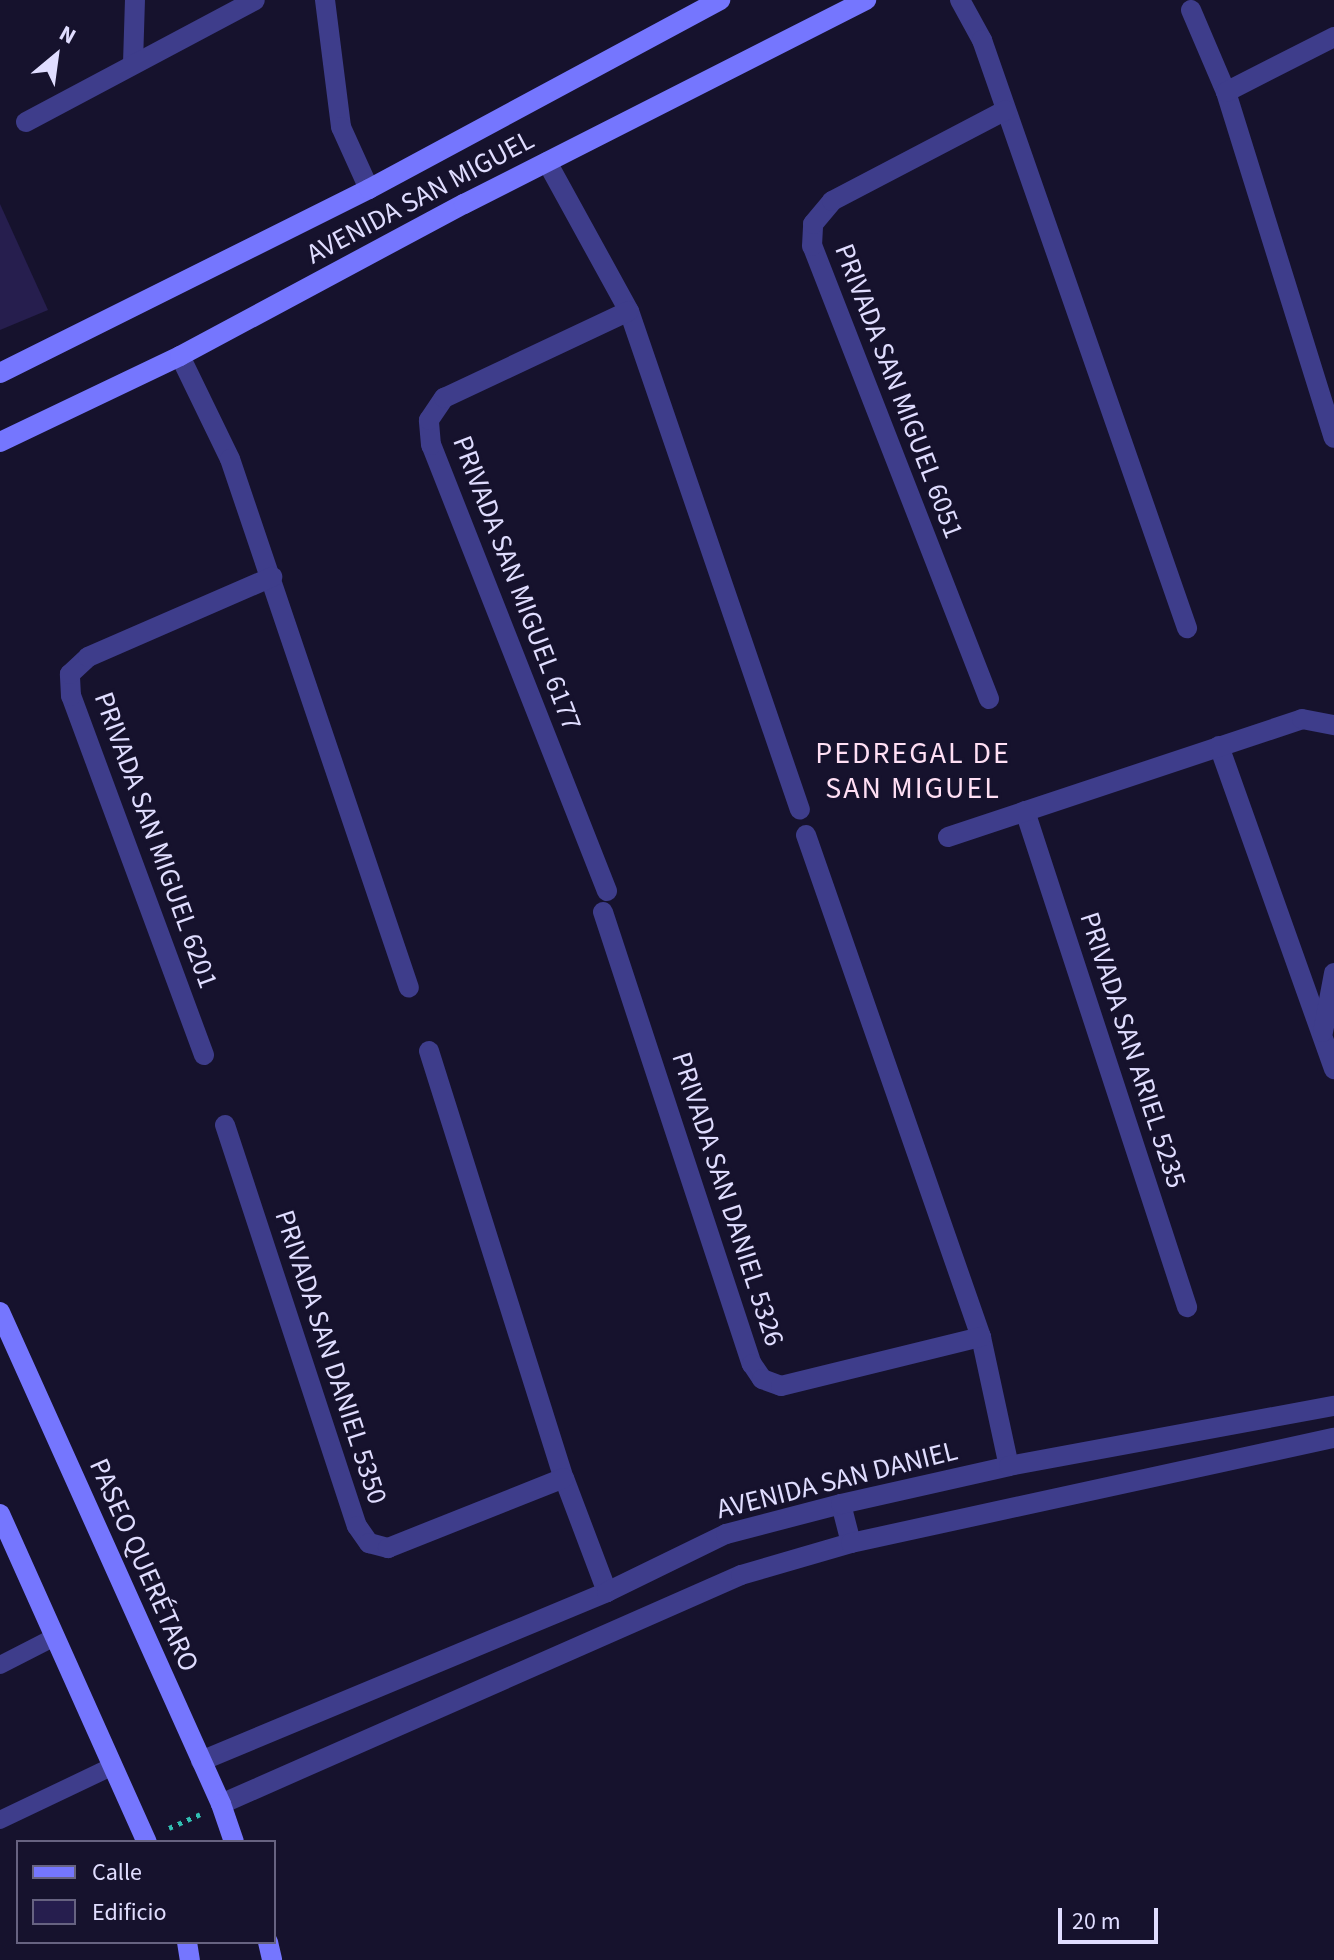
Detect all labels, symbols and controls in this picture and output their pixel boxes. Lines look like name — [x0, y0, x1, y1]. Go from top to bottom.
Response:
north arrow — [16, 16, 96, 96]
text: N — [53, 17, 82, 53]
street label: AVENIDA SAN MIGUEL — [301, 123, 539, 271]
street label: PRIVADA SAN MIGUEL 6051 — [827, 239, 971, 543]
street label: PRIVADA SAN MIGUEL 6177 — [445, 431, 589, 735]
street label: PRIVADA SAN MIGUEL 6201 — [87, 687, 225, 993]
district label: PEDREGAL DE SAN MIGUEL — [815, 736, 1011, 806]
street label: PRIVADA SAN ARIEL 5235 — [1073, 908, 1193, 1192]
street label: PRIVADA SAN DANIEL 5326 — [665, 1048, 791, 1350]
street label: PRIVADA SAN DANIEL 5350 — [268, 1206, 394, 1508]
street label: AVENIDA SAN DANIEL — [713, 1434, 961, 1526]
street label: PASEO QUERÉTARO — [82, 1453, 206, 1677]
legend — [16, 1840, 276, 1944]
text: Calle — [92, 1855, 142, 1890]
scale bar — [1062, 1892, 1162, 1942]
text: Edificio — [92, 1895, 166, 1930]
text: 20 m — [1072, 1904, 1121, 1939]

